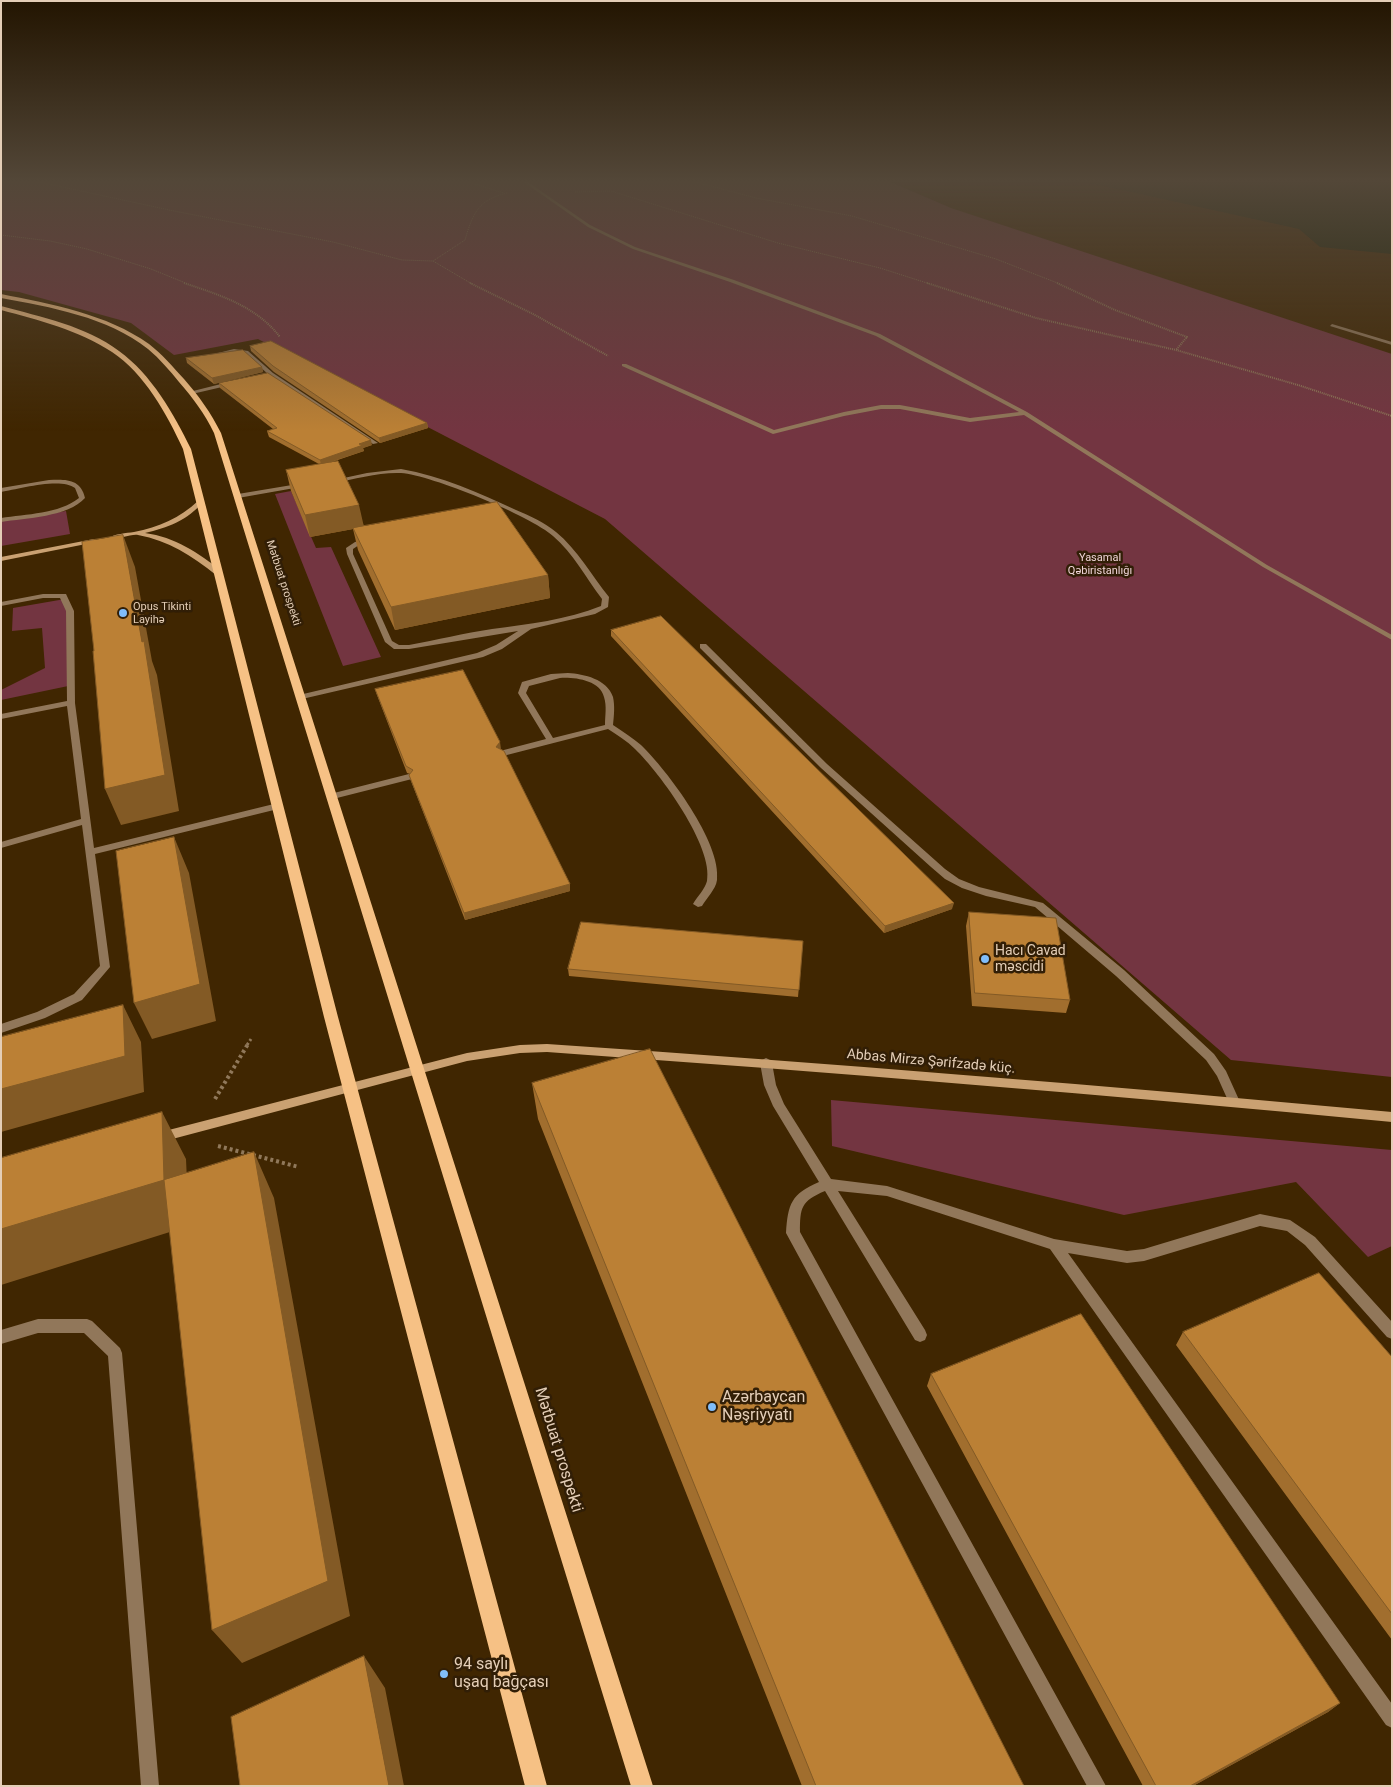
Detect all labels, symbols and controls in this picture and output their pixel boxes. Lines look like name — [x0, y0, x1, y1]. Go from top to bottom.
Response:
street label: Mətbuat prospekti — [263, 539, 303, 627]
park label: Yasamal Qəbiristanlığı — [1068, 551, 1132, 577]
place label: Opus Tikinti Layihə — [133, 600, 191, 626]
marker: Opus Tikinti Layihə — [117, 607, 129, 619]
place label: Hacı Cavad məscidi — [995, 943, 1066, 976]
marker: Hacı Cavad məscidi — [979, 953, 991, 965]
street label: Abbas Mirzə Şərifzadə küç. — [846, 1046, 1016, 1078]
street label: Mətbuat prospekti — [530, 1385, 586, 1515]
place label: Azərbaycan Nəşriyyatı — [722, 1388, 805, 1426]
marker: Azərbaycan Nəşriyyatı — [706, 1401, 718, 1413]
place label: 94 saylı uşaq bağçası — [454, 1655, 549, 1693]
marker: 94 saylı uşaq bağçası — [438, 1668, 450, 1680]

